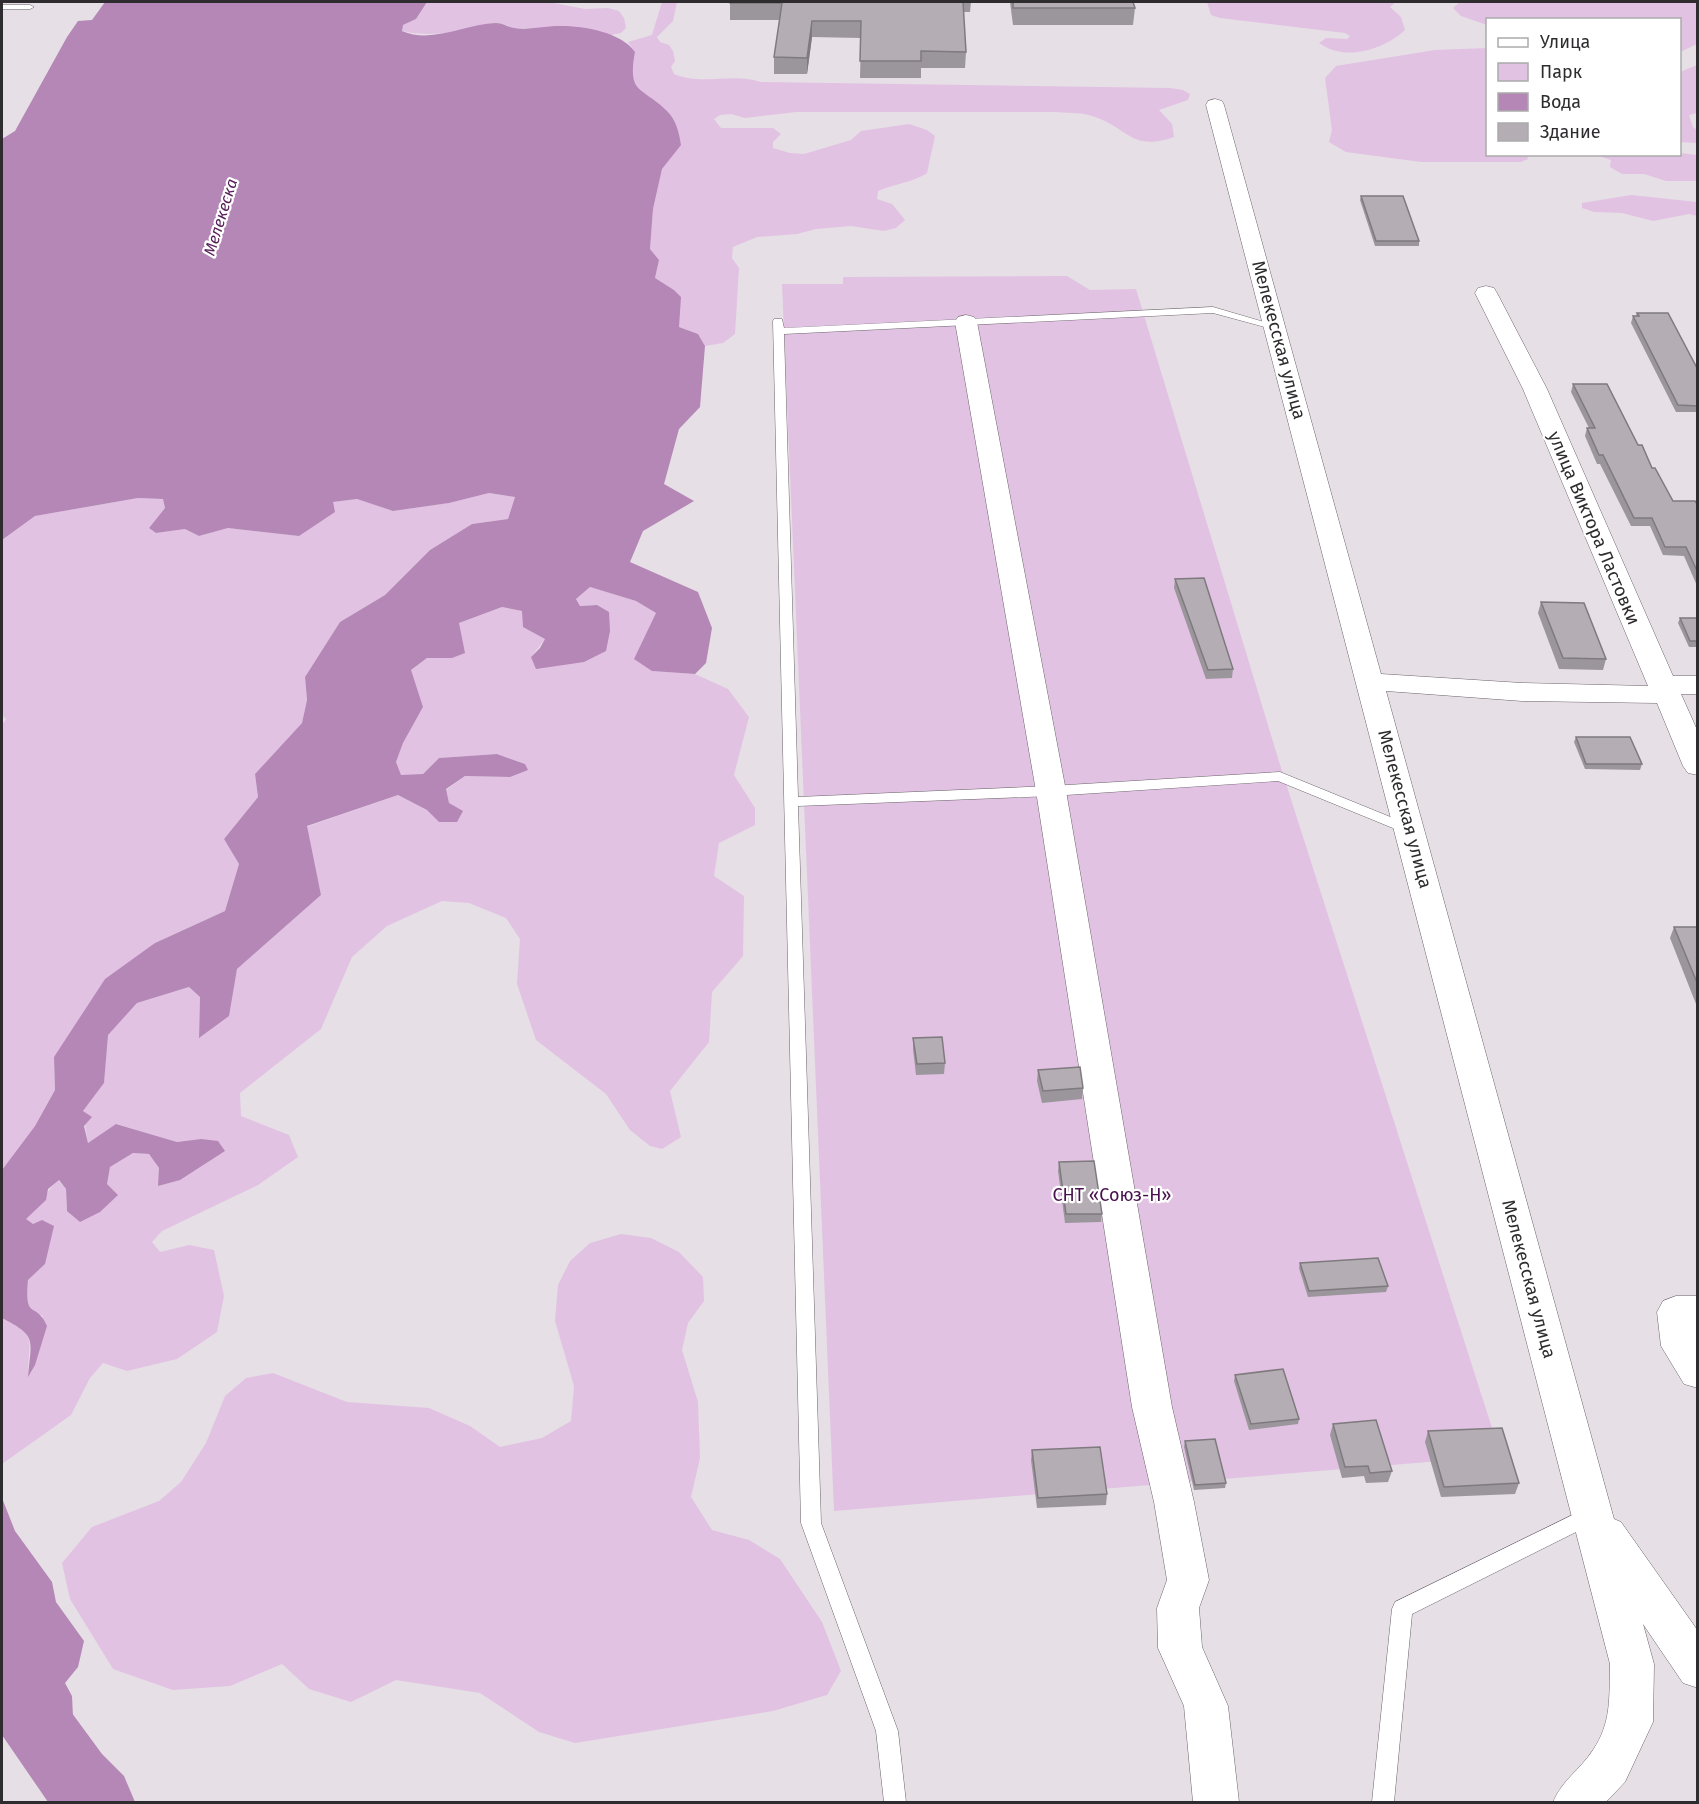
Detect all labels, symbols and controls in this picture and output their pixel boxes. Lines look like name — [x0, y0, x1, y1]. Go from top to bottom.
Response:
legend — [1486, 18, 1681, 156]
text: Улица — [1540, 31, 1590, 53]
text: Парк — [1540, 61, 1583, 83]
text: Вода — [1540, 91, 1581, 113]
text: Здание — [1540, 121, 1601, 143]
water label: Мелекеска — [200, 176, 241, 258]
street label: Мелекесская улица — [1247, 258, 1311, 422]
street label: улица Виктора Ластовки — [1543, 428, 1645, 628]
street label: Мелекесская улица — [1373, 727, 1437, 891]
park label: СНТ «Союз-Н» — [1052, 1184, 1172, 1206]
street label: Мелекесская улица — [1497, 1197, 1561, 1361]

